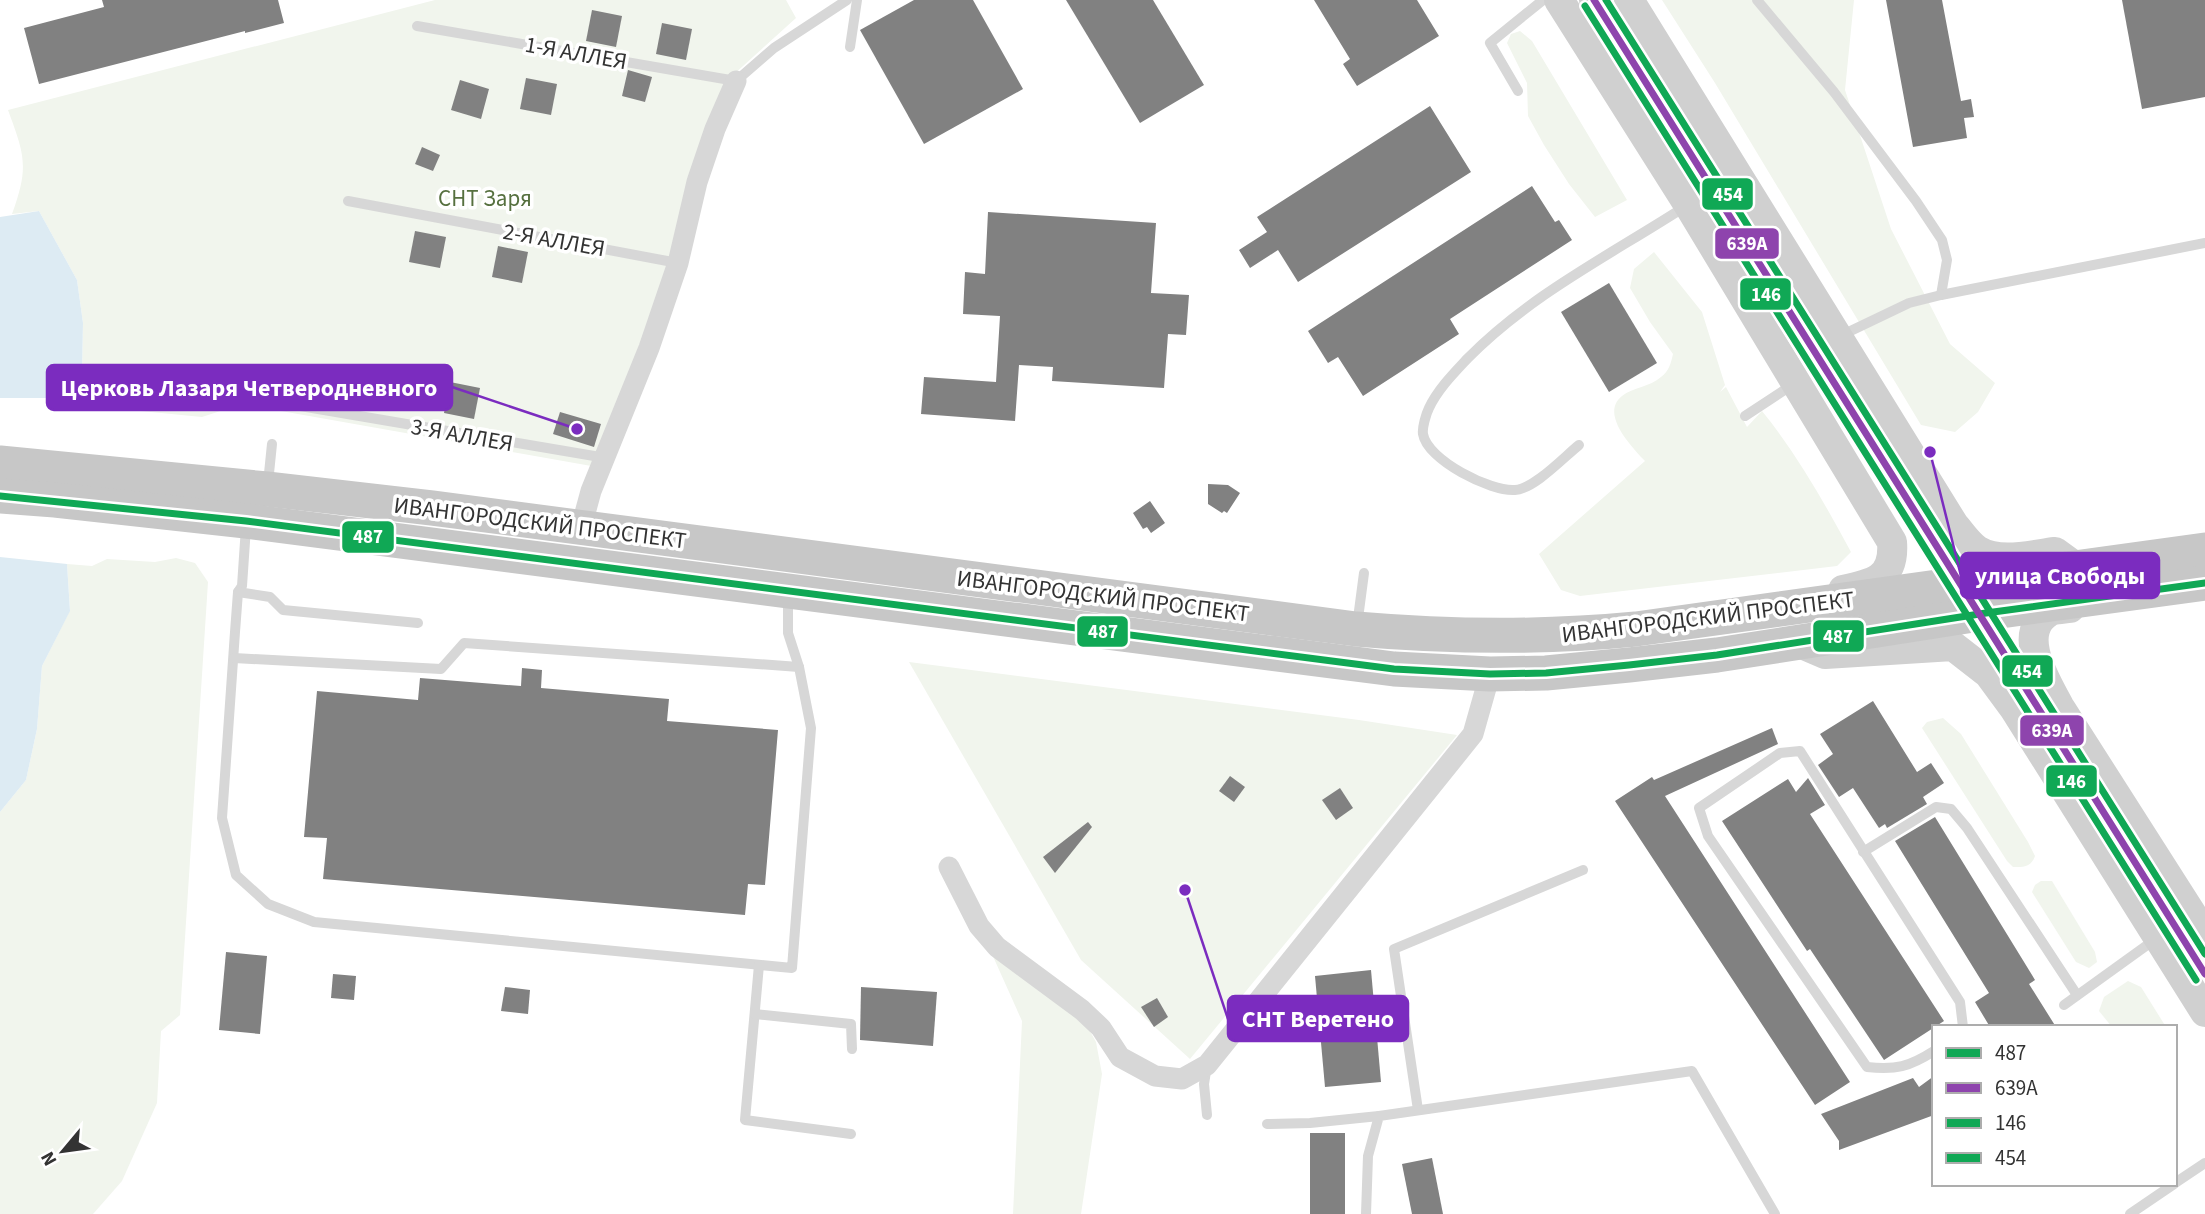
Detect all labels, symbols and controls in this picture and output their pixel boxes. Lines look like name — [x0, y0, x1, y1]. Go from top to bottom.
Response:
street label: 1-Я АЛЛЕЯ — [522, 28, 630, 78]
line badge: 454 — [1701, 177, 1754, 211]
park label: СНТ Заря — [438, 182, 532, 215]
text: 454 — [1713, 182, 1743, 209]
street label: 2-Я АЛЛЕЯ — [500, 215, 608, 265]
line badge: 639А — [1714, 227, 1780, 260]
text: 639А — [1727, 231, 1768, 258]
line badge: 146 — [1739, 277, 1792, 311]
text: 146 — [1751, 282, 1781, 309]
callout: Церковь Лазаря Четверодневного — [47, 365, 452, 410]
text: Церковь Лазаря Четверодневного — [61, 371, 437, 406]
street label: 3-Я АЛЛЕЯ — [408, 410, 516, 460]
street label: ИВАНГОРОДСКИЙ ПРОСПЕКТ — [392, 489, 688, 557]
line badge: 487 — [341, 520, 395, 554]
text: 487 — [353, 524, 383, 551]
callout: улица Свободы — [1961, 553, 2159, 598]
text: улица Свободы — [1975, 559, 2145, 594]
street label: ИВАНГОРОДСКИЙ ПРОСПЕКТ — [955, 562, 1251, 630]
street label: ИВАНГОРОДСКИЙ ПРОСПЕКТ — [1560, 583, 1856, 651]
line badge: 487 — [1076, 615, 1129, 648]
text: 487 — [1088, 619, 1118, 646]
line badge: 487 — [1812, 619, 1865, 653]
text: 487 — [1823, 624, 1853, 651]
line badge: 454 — [2001, 654, 2054, 688]
text: 454 — [2012, 659, 2042, 686]
line badge: 639А — [2019, 714, 2085, 747]
text: 639А — [2032, 718, 2073, 745]
line badge: 146 — [2045, 764, 2098, 798]
text: 146 — [2056, 769, 2086, 796]
callout: СНТ Веретено — [1228, 996, 1408, 1041]
text: СНТ Веретено — [1242, 1002, 1394, 1037]
legend — [1932, 1025, 2177, 1186]
text: 487 — [1995, 1038, 2026, 1068]
text: 639А — [1995, 1073, 2038, 1103]
text: 146 — [1995, 1108, 2026, 1138]
north arrow — [28, 1116, 98, 1186]
text: 454 — [1995, 1143, 2026, 1173]
text: N — [35, 1146, 64, 1171]

